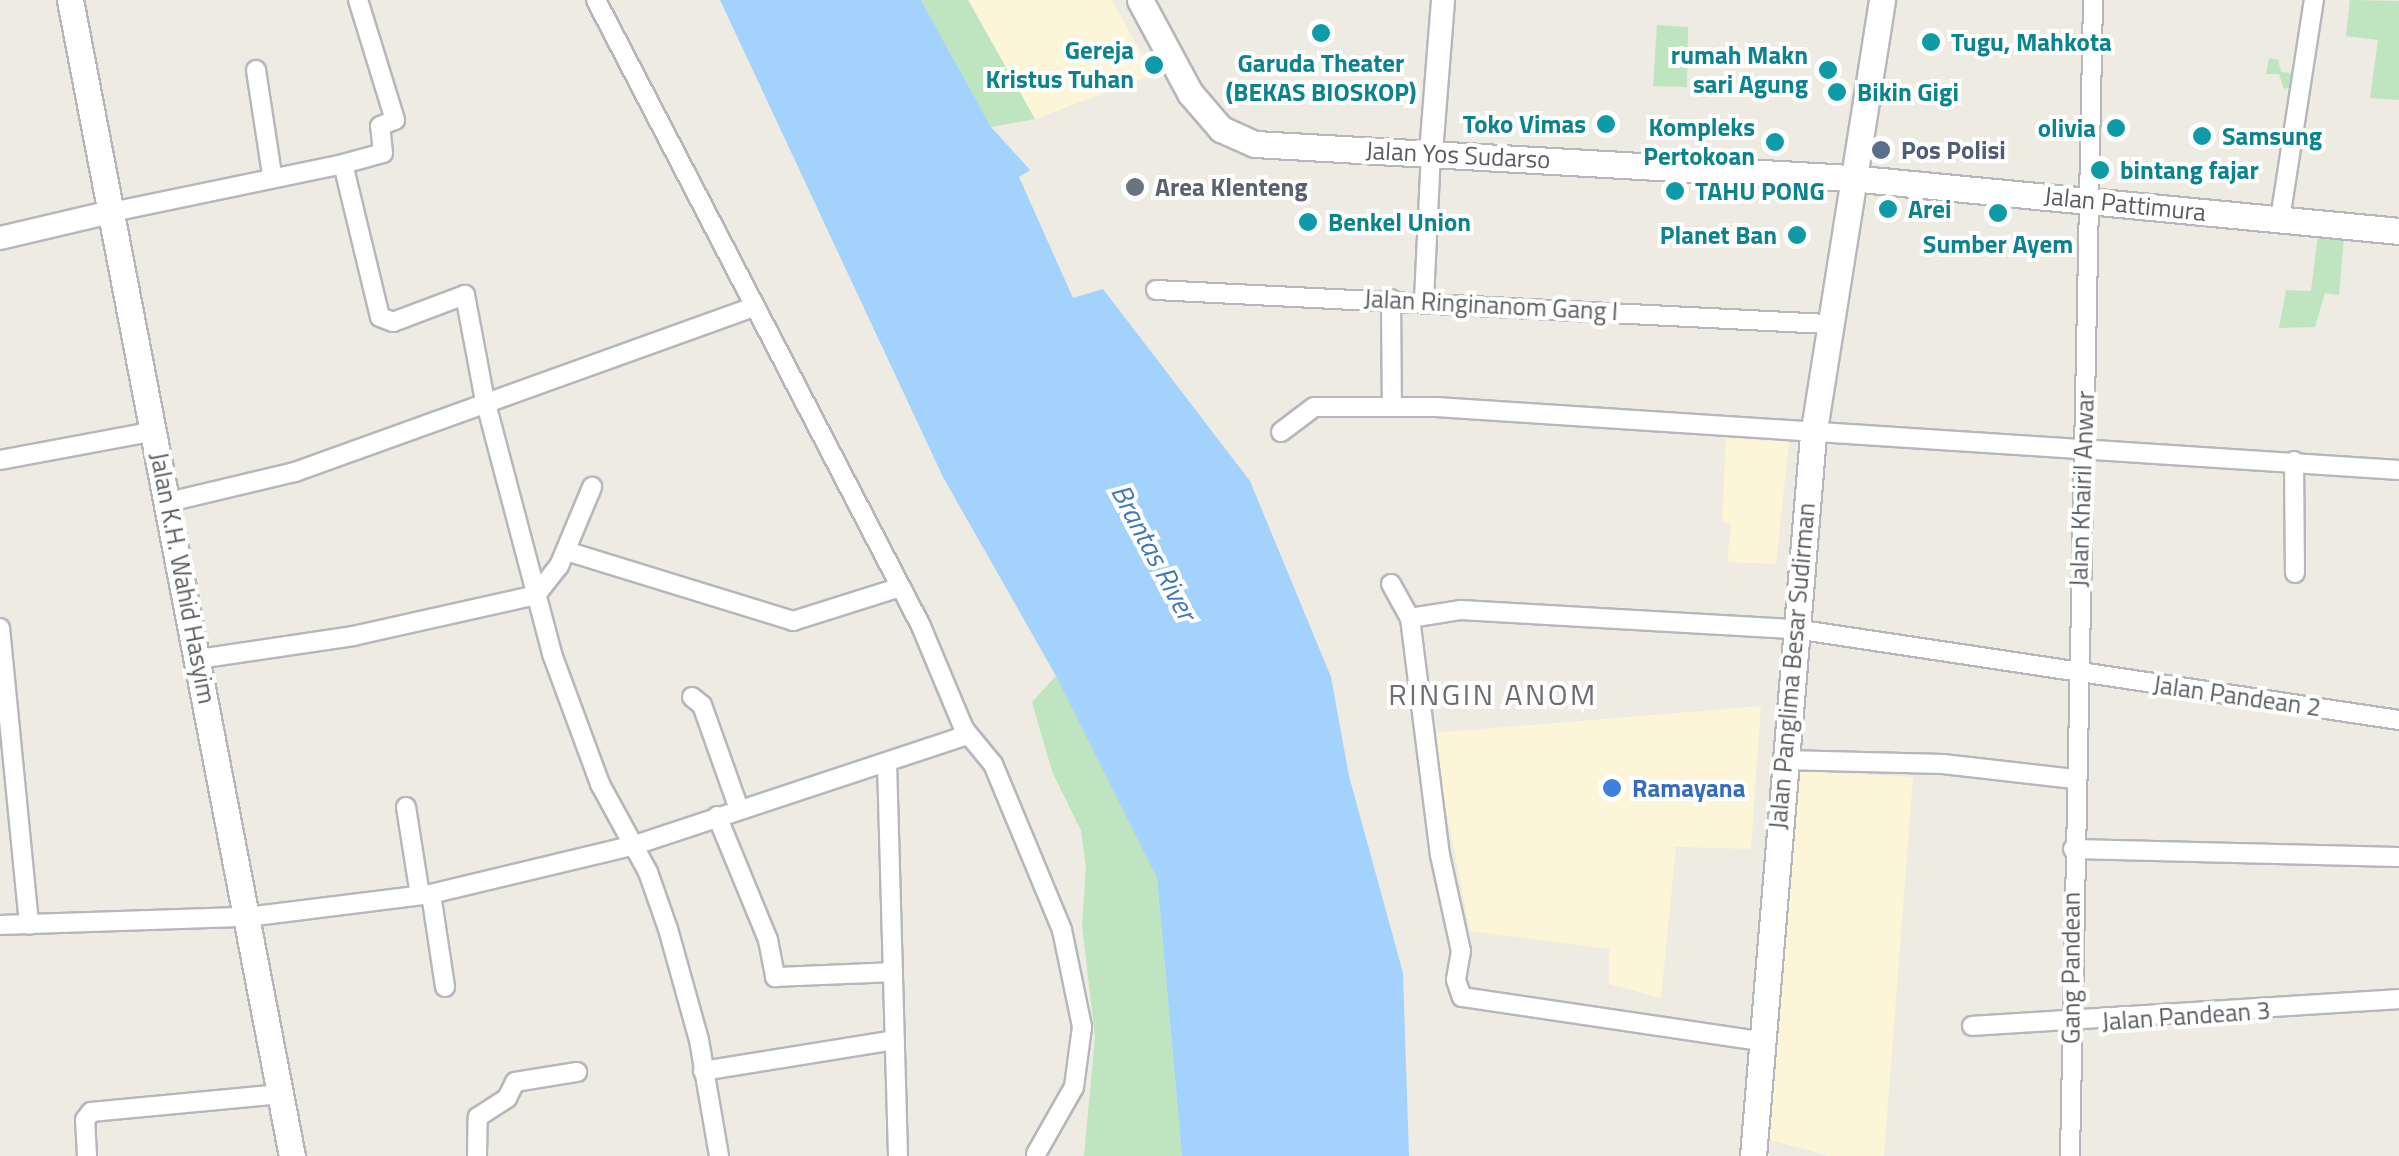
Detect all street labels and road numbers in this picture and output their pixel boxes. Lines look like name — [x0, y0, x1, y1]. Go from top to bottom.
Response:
street label: Jalan Yos Sudarso — [1365, 135, 1551, 175]
street label: Jalan Pattimura — [2043, 181, 2207, 227]
street label: Jalan Ringinanom Gang I — [1363, 283, 1619, 327]
street label: Jalan Khairil Anwar — [2064, 390, 2100, 588]
street label: Jalan K.H. Wahid Hasyim — [144, 450, 222, 706]
street label: Jalan Panglima Besar Sudirman — [1763, 501, 1821, 831]
street label: Jalan Pandean 2 — [2151, 669, 2323, 723]
street label: Gang Pandean — [2056, 892, 2086, 1044]
street label: Jalan Pandean 3 — [2101, 995, 2271, 1037]

